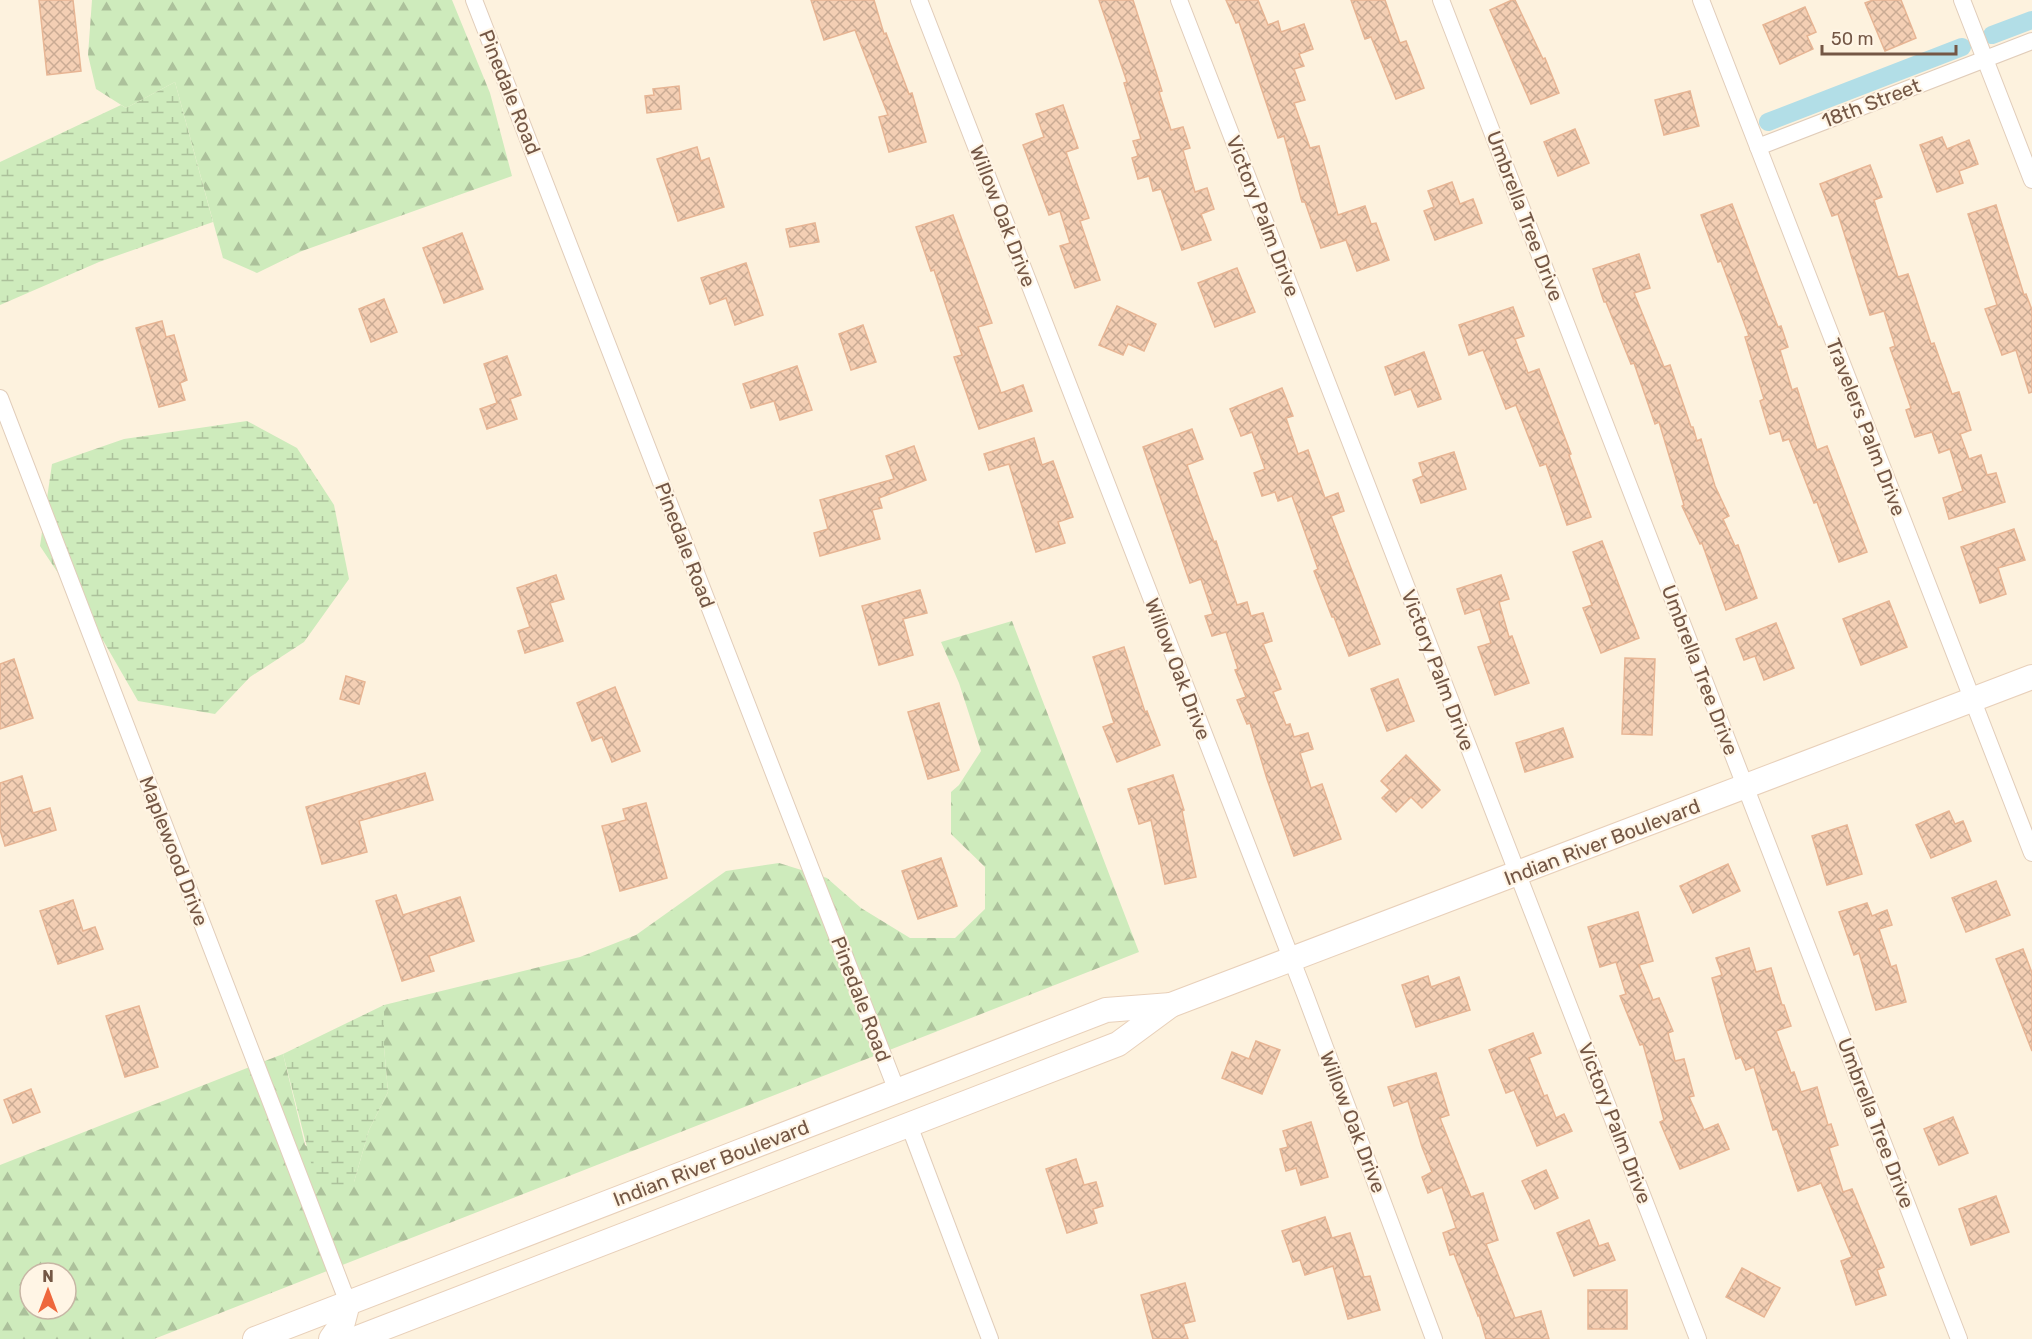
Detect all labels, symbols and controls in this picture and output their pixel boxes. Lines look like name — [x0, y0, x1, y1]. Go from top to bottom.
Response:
scale bar — [1822, 18, 1956, 56]
street label: Pinedale Road — [474, 26, 546, 158]
text: 50 m — [1831, 28, 1874, 50]
street label: 18th Street — [1818, 73, 1924, 133]
street label: Umbrella Tree Drive — [1481, 128, 1569, 304]
street label: Victory Palm Drive — [1221, 132, 1305, 300]
street label: Willow Oak Drive — [965, 142, 1041, 290]
street label: Travelers Palm Drive — [1821, 335, 1911, 519]
street label: Pinedale Road — [650, 479, 720, 611]
street label: Umbrella Tree Drive — [1656, 582, 1744, 758]
street label: Victory Palm Drive — [1396, 586, 1480, 754]
street label: Willow Oak Drive — [1140, 595, 1216, 743]
street label: Maplewood Drive — [134, 773, 214, 929]
street label: Indian River Boulevard — [1501, 794, 1703, 890]
street label: Pinedale Road — [826, 933, 896, 1065]
street label: Umbrella Tree Drive — [1832, 1035, 1920, 1211]
street label: Victory Palm Drive — [1573, 1039, 1657, 1207]
street label: Willow Oak Drive — [1315, 1048, 1391, 1196]
street label: Indian River Boulevard — [610, 1115, 812, 1211]
north arrow — [18, 1261, 78, 1321]
text: N — [42, 1267, 54, 1286]

